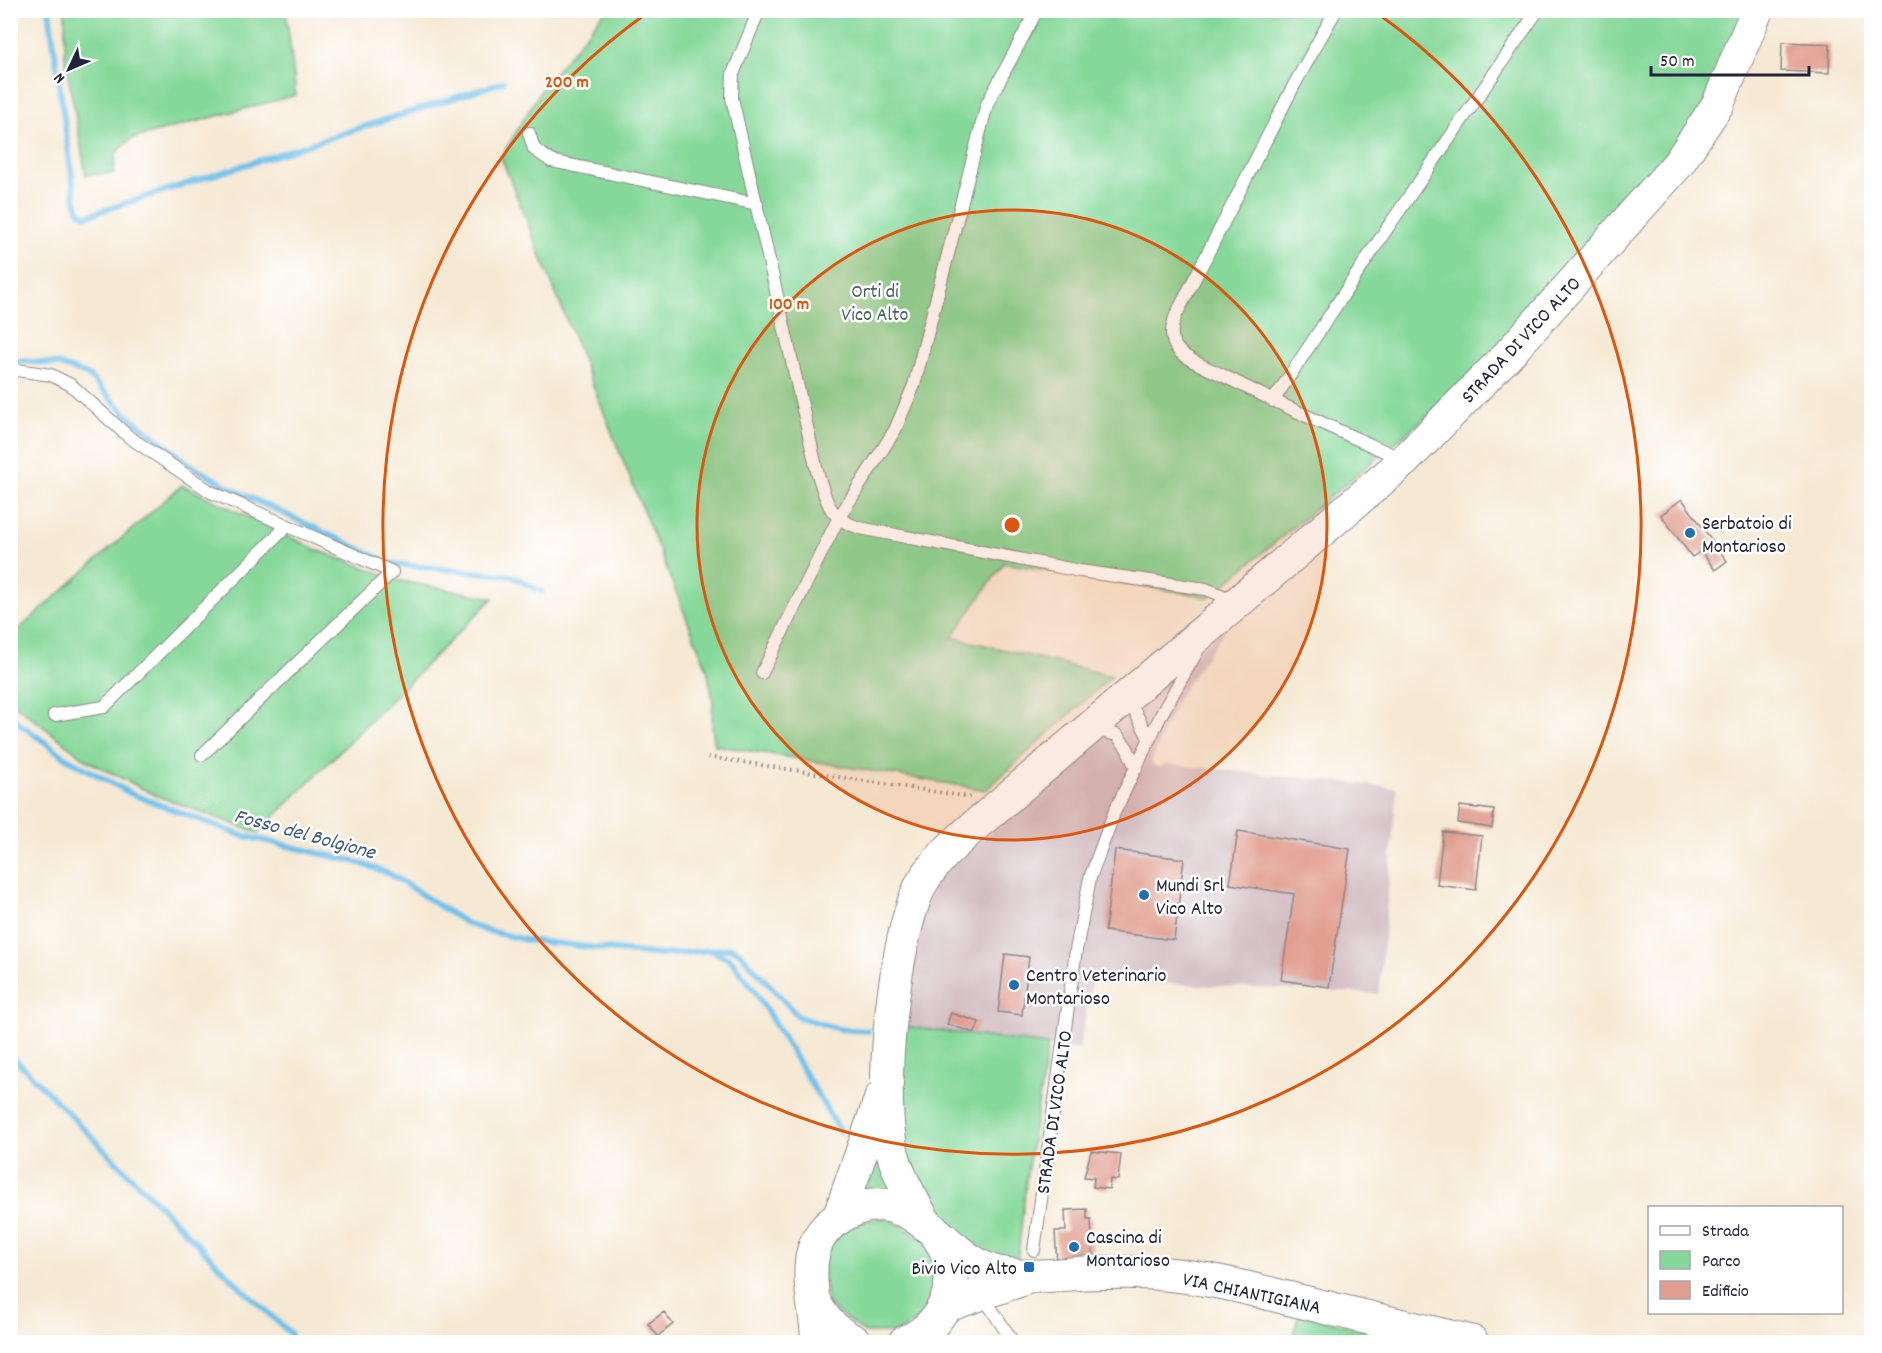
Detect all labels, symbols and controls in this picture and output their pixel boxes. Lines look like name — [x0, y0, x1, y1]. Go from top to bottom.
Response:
north arrow — [39, 39, 99, 99]
scale bar — [1651, 39, 1808, 77]
text: 50 m — [1660, 50, 1695, 75]
text: N — [49, 67, 71, 89]
text: 200 m — [545, 71, 589, 96]
street label: STRADA DI VICO ALTO — [1456, 271, 1589, 411]
park label: Orti di Vico Alto — [842, 279, 908, 330]
text: 100 m — [769, 293, 809, 318]
place label: Serbatoio di Montarioso — [1702, 511, 1792, 562]
centre of rings — [1002, 515, 1022, 535]
marker: Serbatoio di Montarioso — [1683, 526, 1697, 540]
water label: Fosso del Bolgione — [230, 803, 380, 870]
place label: Mundi Srl Vico Alto — [1156, 873, 1224, 924]
marker: Mundi Srl Vico Alto — [1137, 888, 1151, 902]
place label: Centro Veterinario Montarioso — [1026, 963, 1167, 1014]
marker: Centro Veterinario Montarioso — [1007, 978, 1021, 992]
street label: STRADA DI VICO ALTO — [1031, 1029, 1081, 1196]
legend — [1648, 1206, 1843, 1314]
text: Strada — [1702, 1220, 1749, 1245]
place label: Cascina di Montarioso — [1086, 1225, 1170, 1276]
marker: Cascina di Montarioso — [1067, 1240, 1081, 1254]
text: Parco — [1702, 1250, 1741, 1275]
place label: Bivio Vico Alto — [912, 1256, 1017, 1284]
marker: Bivio Vico Alto — [1022, 1260, 1036, 1274]
street label: VIA CHIANTIGIANA — [1180, 1267, 1323, 1323]
text: Edificio — [1702, 1280, 1749, 1305]

